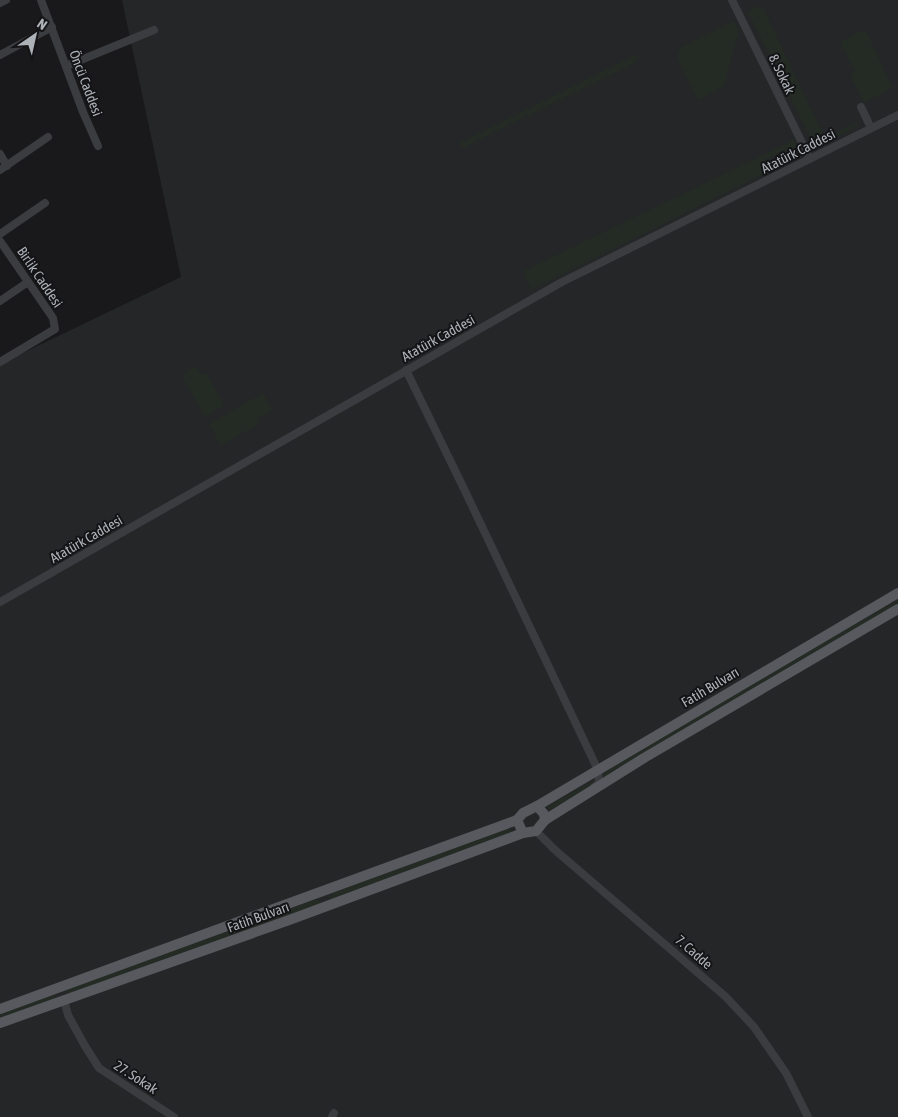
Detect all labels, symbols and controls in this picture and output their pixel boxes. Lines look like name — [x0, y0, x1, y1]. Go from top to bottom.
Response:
north arrow — [10, 10, 60, 60]
text: N — [34, 15, 50, 33]
street label: Öncü Caddesi — [66, 48, 106, 118]
street label: 8. Sokak — [766, 51, 798, 97]
street label: Atatürk Caddesi — [758, 125, 838, 177]
street label: Birlik Caddesi — [14, 244, 66, 310]
street label: Atatürk Caddesi — [399, 311, 477, 365]
street label: Atatürk Caddesi — [47, 512, 125, 566]
street label: Fatih Bulvarı — [678, 664, 742, 710]
street label: Fatih Bulvarı — [225, 898, 291, 936]
street label: 7. Cadde — [672, 932, 716, 972]
street label: 27. Sokak — [111, 1057, 161, 1097]

